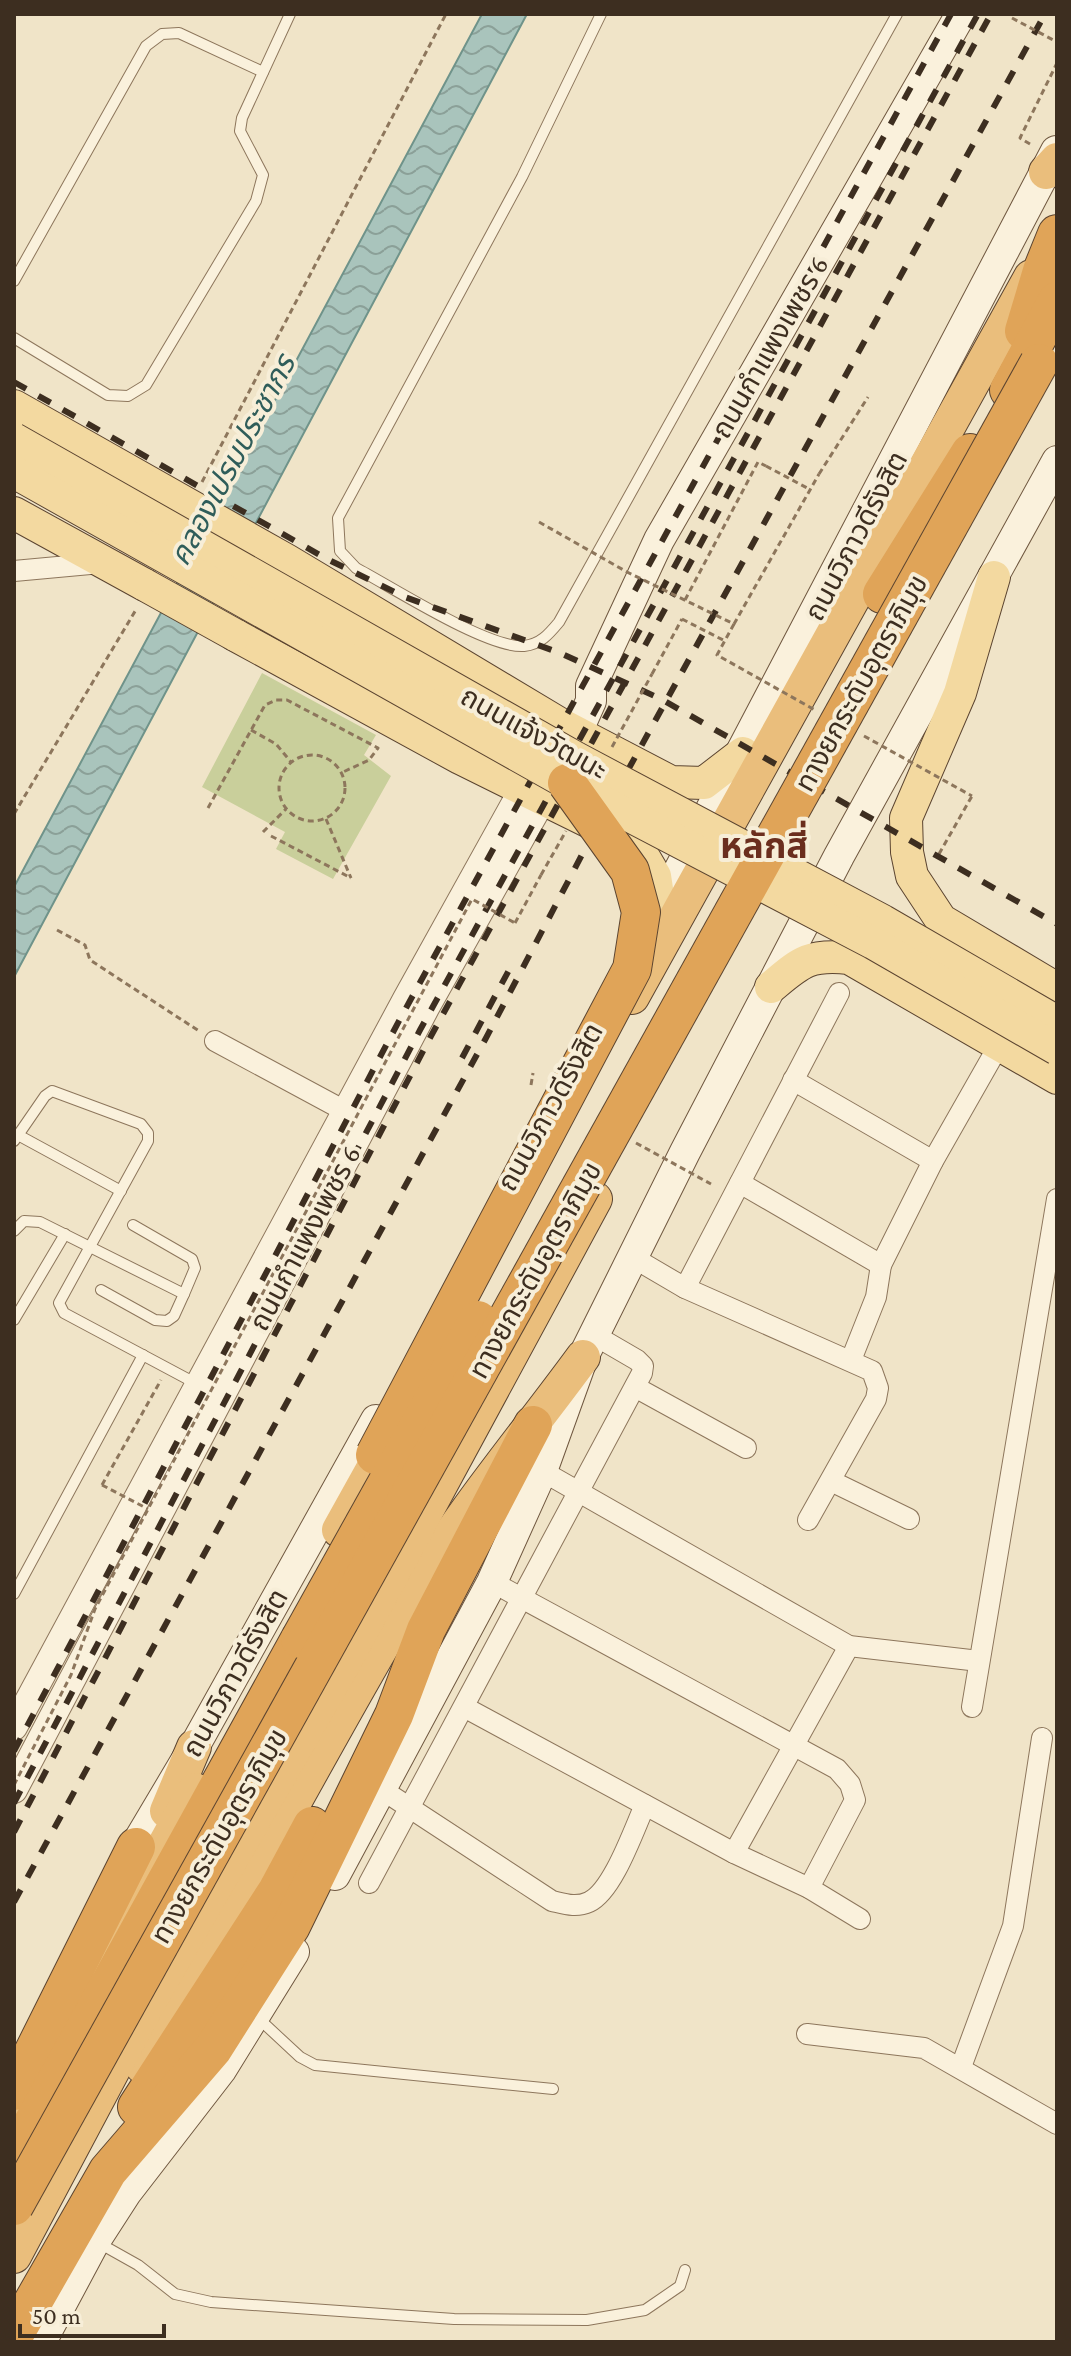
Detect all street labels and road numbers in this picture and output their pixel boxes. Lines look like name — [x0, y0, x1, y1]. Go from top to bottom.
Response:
street label: ถนนกำแพงเพชร 6 — [705, 251, 835, 443]
street label: ถนนวิภาวดีรังสิต — [798, 446, 914, 626]
street label: ทางยกระดับอุตราภิมุข — [789, 569, 934, 797]
street label: ถนนแจ้งวัฒนะ — [456, 680, 612, 786]
street label: ถนนวิภาวดีรังสิต — [491, 1018, 609, 1196]
street label: ถนนกำแพงเพชร 6 — [243, 1140, 367, 1336]
street label: ทางยกระดับอุตราภิมุข — [463, 1156, 608, 1384]
street label: ถนนวิภาวดีรังสิต — [176, 1584, 294, 1762]
street label: ทางยกระดับอุตราภิมุข — [145, 1723, 294, 1949]

